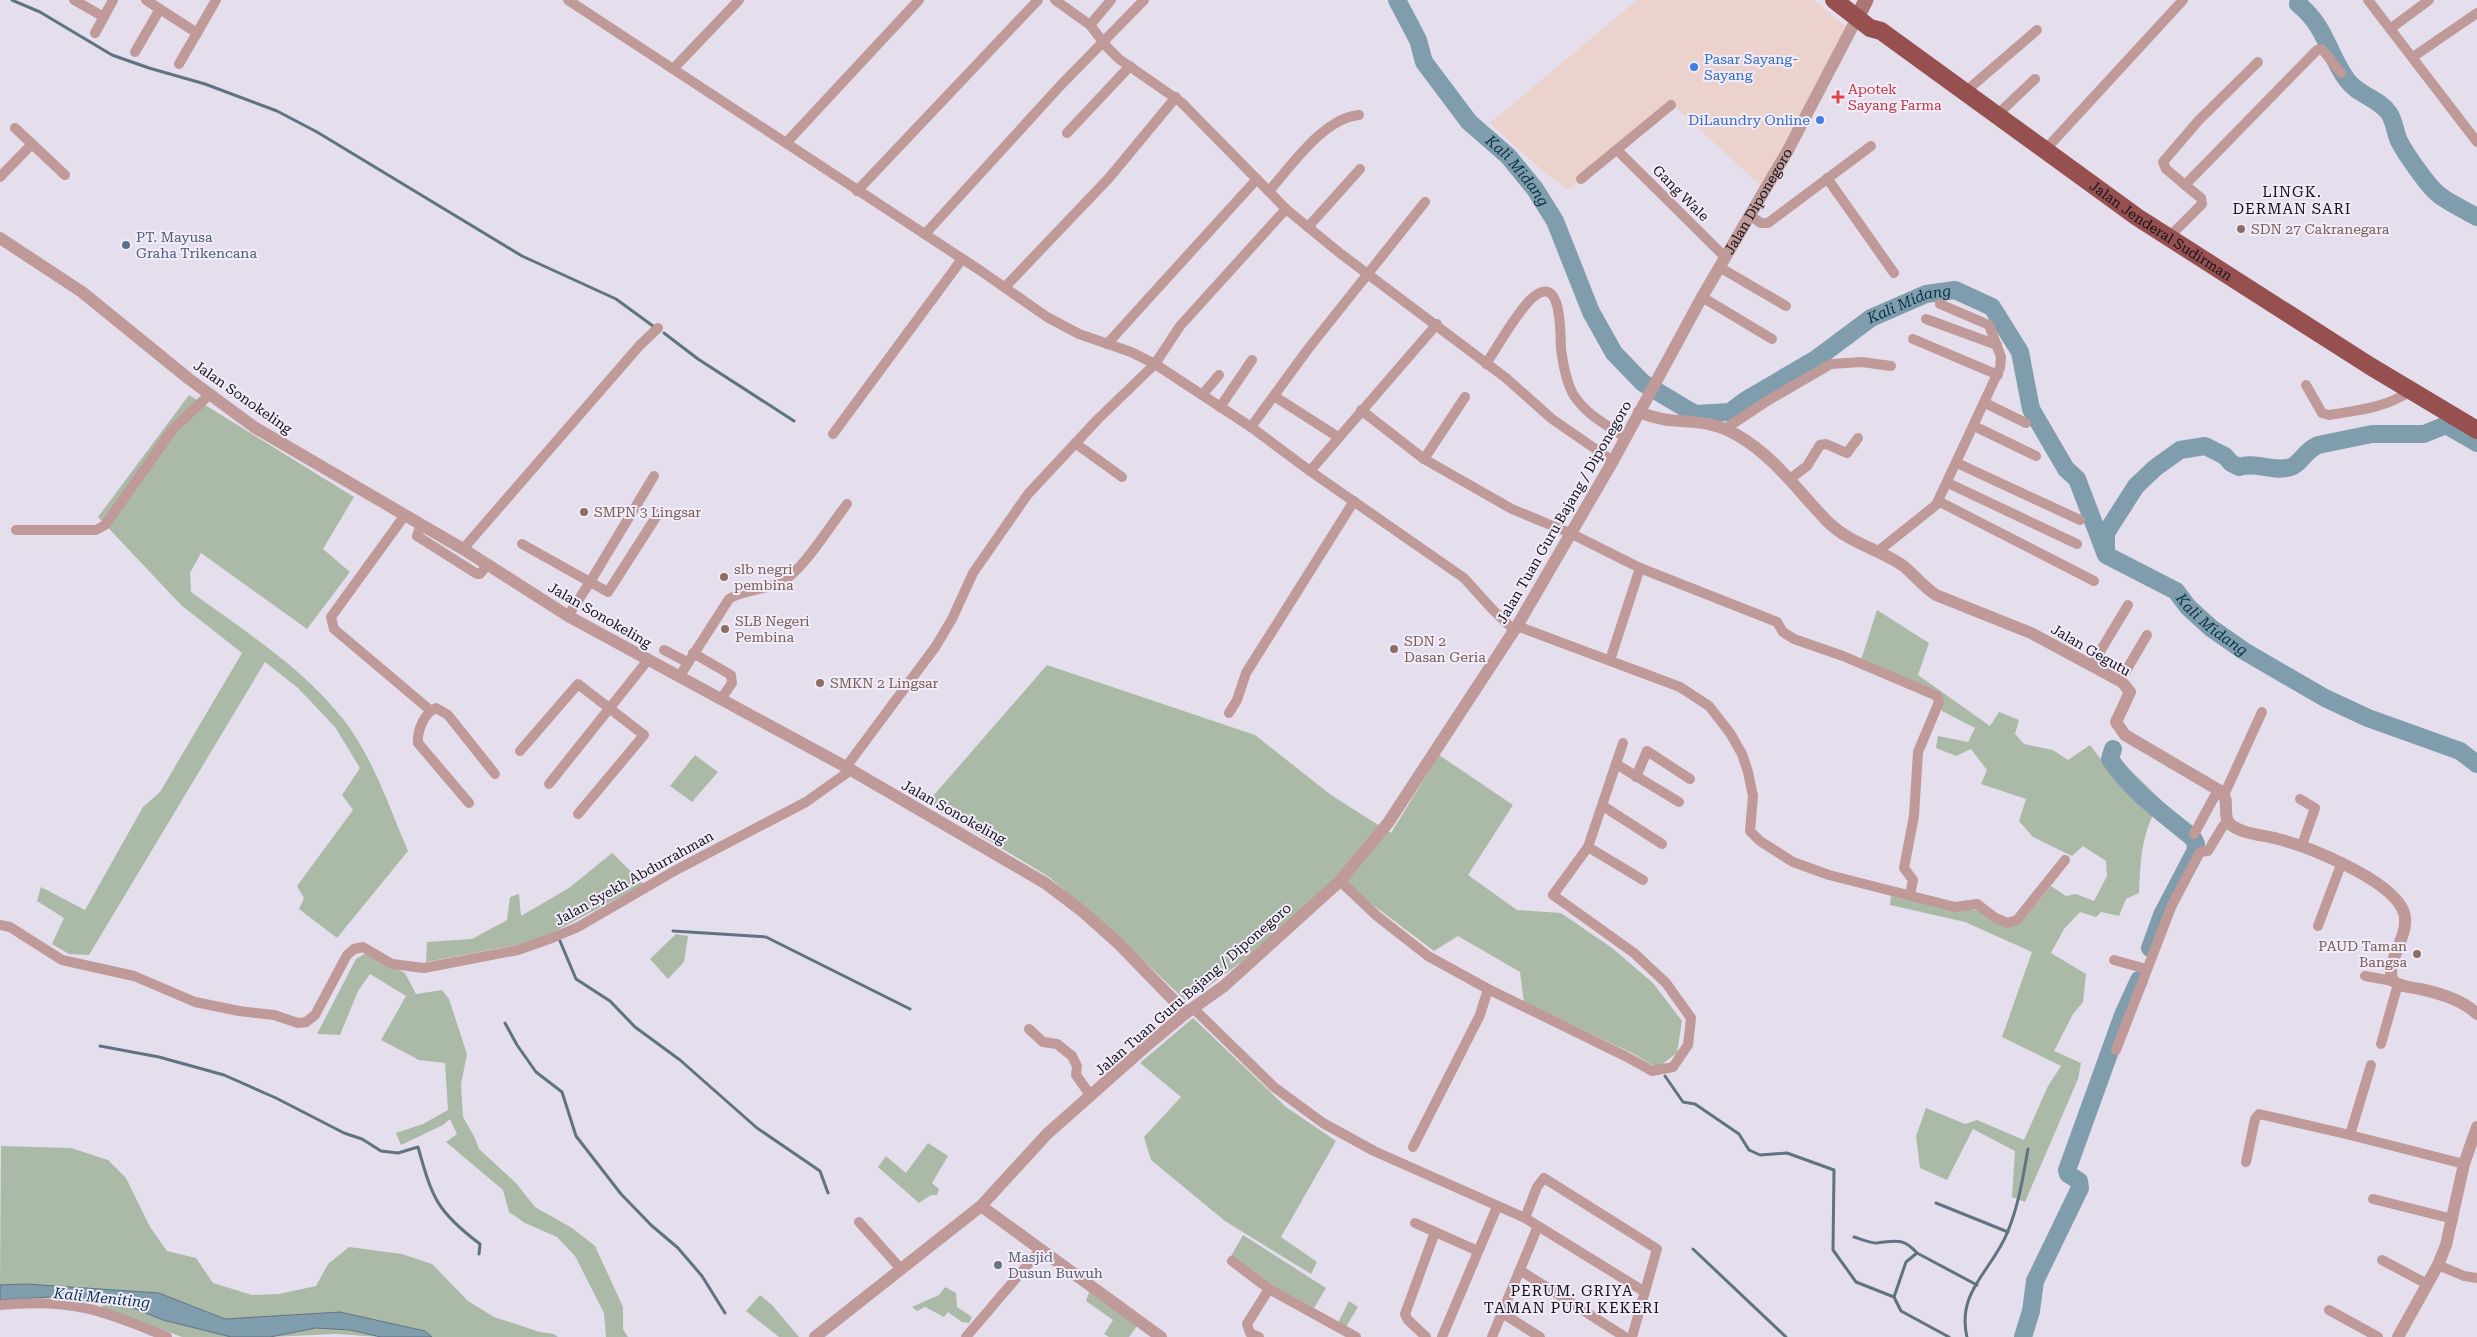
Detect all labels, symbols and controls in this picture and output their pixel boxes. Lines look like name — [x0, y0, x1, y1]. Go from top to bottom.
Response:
place label: Pasar Sayang- Sayang — [1704, 51, 1798, 83]
marker: Pasar Sayang- Sayang — [1688, 61, 1700, 73]
place label: Apotek Sayang Farma — [1848, 81, 1942, 113]
marker: Apotek Sayang Farma — [1832, 91, 1844, 103]
place label: DiLaundry Online — [1688, 112, 1810, 128]
marker: DiLaundry Online — [1814, 114, 1826, 126]
water label: Kali Midang — [1481, 131, 1553, 210]
street label: Jalan Diponegoro — [1721, 145, 1795, 257]
street label: Gang Wale — [1650, 162, 1712, 224]
street label: Jalan Jenderal Sudirman — [2087, 177, 2235, 284]
district label: LINGK. DERMAN SARI — [2233, 183, 2351, 218]
place label: SDN 27 Cakranegara — [2251, 221, 2390, 237]
marker: SDN 27 Cakranegara — [2235, 223, 2247, 235]
place label: PT. Mayusa Graha Trikencana — [136, 229, 257, 261]
marker: PT. Mayusa Graha Trikencana — [120, 239, 132, 251]
water label: Kali Midang — [1864, 282, 1952, 328]
street label: Jalan Sonokeling — [191, 357, 295, 437]
street label: Jalan Tuan Guru Bajang / Diponegoro — [1493, 398, 1635, 626]
place label: SMPN 3 Lingsar — [594, 504, 701, 520]
marker: SMPN 3 Lingsar — [578, 506, 590, 518]
place label: slb negri pembina — [734, 561, 794, 593]
marker: slb negri pembina — [718, 571, 730, 583]
street label: Jalan Sonokeling — [546, 579, 655, 651]
water label: Kali Midang — [2171, 589, 2251, 660]
place label: SLB Negeri Pembina — [735, 613, 810, 645]
street label: Jalan Gegutu — [2048, 621, 2134, 679]
marker: SLB Negeri Pembina — [719, 623, 731, 635]
place label: SDN 2 Dasan Geria — [1404, 633, 1486, 665]
marker: SDN 2 Dasan Geria — [1388, 643, 1400, 655]
place label: SMKN 2 Lingsar — [830, 675, 939, 691]
marker: SMKN 2 Lingsar — [814, 677, 826, 689]
street label: Jalan Sonokeling — [899, 777, 1009, 847]
street label: Jalan Syekh Abdurrahman — [552, 828, 716, 928]
street label: Jalan Tuan Guru Bajang / Diponegoro — [1092, 900, 1294, 1078]
place label: PAUD Taman Bangsa — [2318, 938, 2407, 970]
marker: PAUD Taman Bangsa — [2411, 948, 2423, 960]
place label: Masjid Dusun Buwuh — [1008, 1249, 1103, 1281]
marker: Masjid Dusun Buwuh — [992, 1259, 1004, 1271]
district label: PERUM. GRIYA TAMAN PURI KEKERI — [1484, 1282, 1660, 1317]
water label: Kali Meniting — [52, 1284, 151, 1312]

